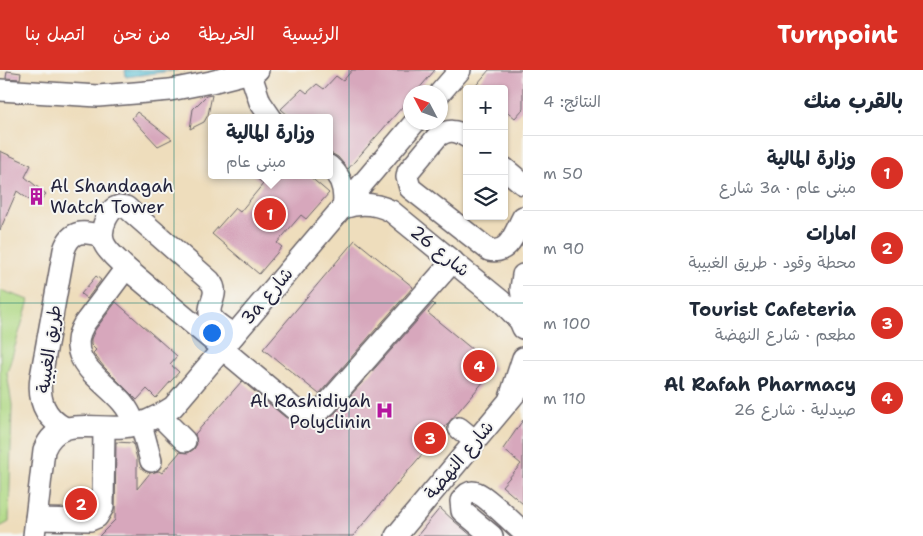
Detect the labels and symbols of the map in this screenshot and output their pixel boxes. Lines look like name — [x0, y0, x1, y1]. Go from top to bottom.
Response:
north arrow — [403, 85, 448, 130]
place label: Al Shandagah Watch Tower — [50, 174, 174, 219]
building icon: Al Shandagah Watch Tower — [26, 186, 46, 206]
pin: 1 — [254, 195, 286, 233]
street label: شارع 26 — [405, 220, 475, 282]
street label: 3a شارع — [235, 262, 299, 330]
street label: طريق الغبيبة — [31, 303, 67, 395]
your location — [199, 320, 225, 346]
pin: 4 — [463, 347, 495, 385]
place label: Al Rashidiyah Polyclinin — [250, 389, 371, 434]
hospital icon: Al Rashidiyah Polyclinin — [375, 401, 395, 421]
street label: شارع النهضة — [419, 416, 499, 504]
pin: 3 — [414, 419, 446, 457]
pin: 2 — [65, 485, 97, 523]

